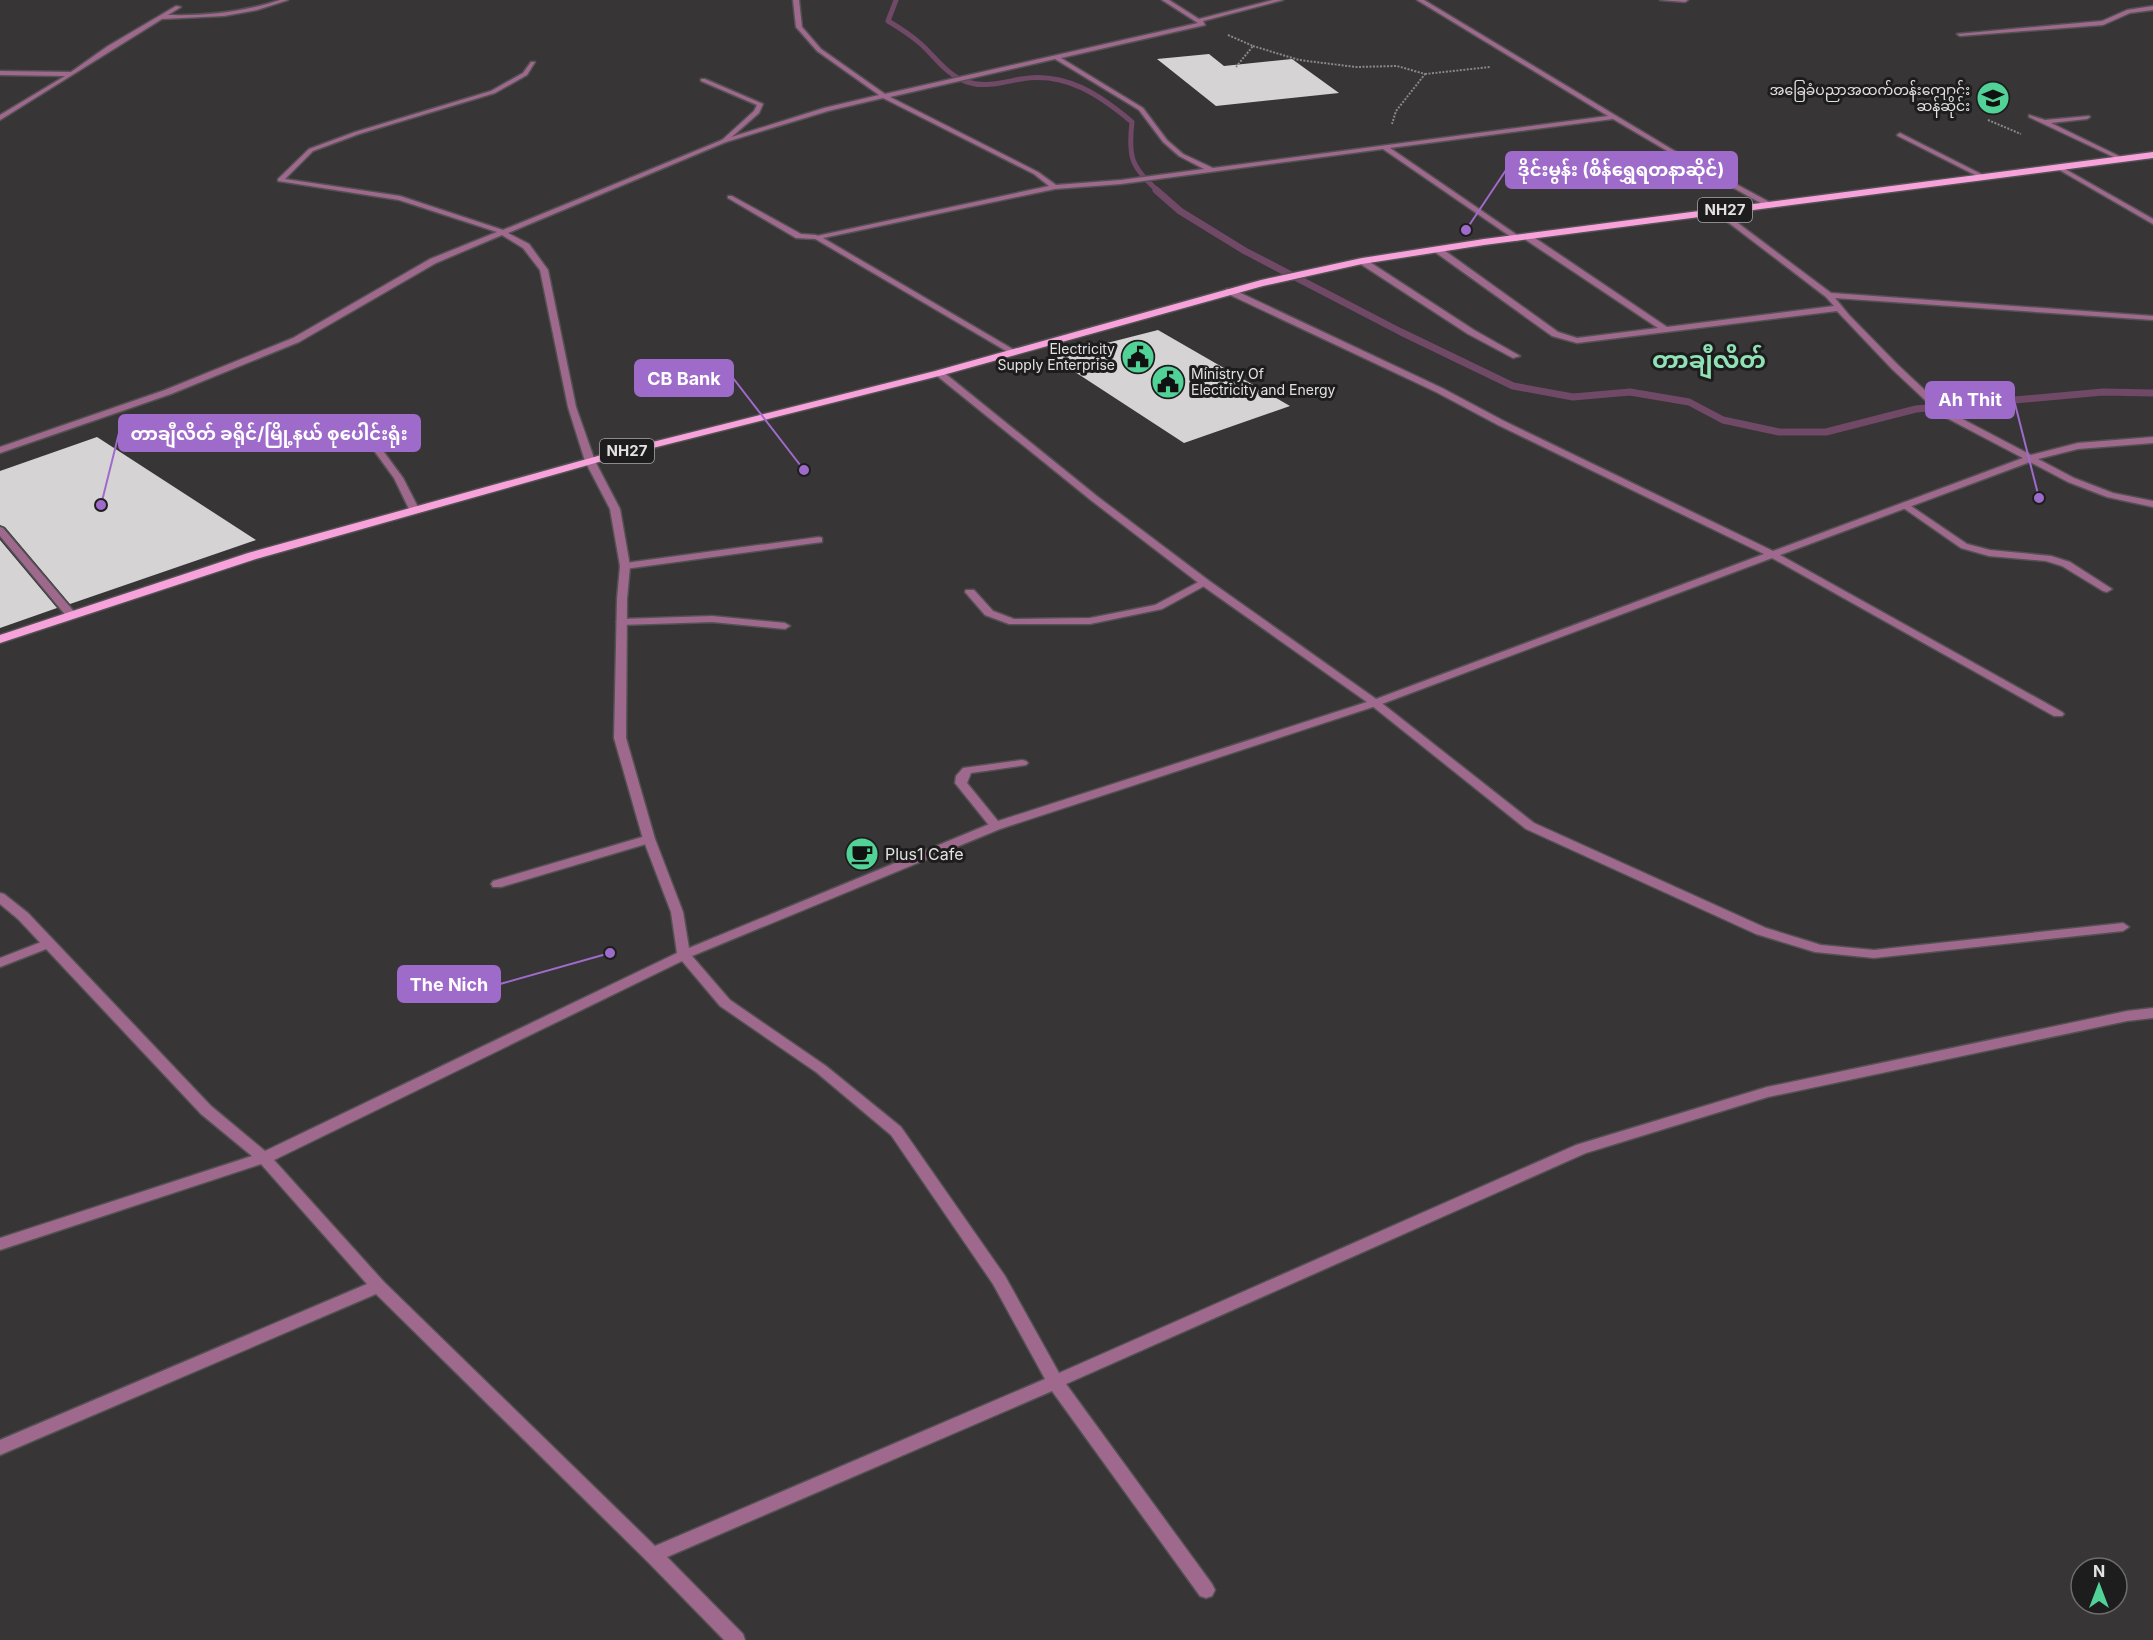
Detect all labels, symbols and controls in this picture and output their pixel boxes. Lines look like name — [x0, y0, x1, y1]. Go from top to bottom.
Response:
place label: အခြေခံပညာအထက်တန်းကျောင်း ဆန်ဆိုင်း — [1770, 80, 1970, 118]
school or university icon: အခြေခံပညာအထက်တန်းကျောင်း ဆန်ဆိုင်း — [1975, 80, 2011, 116]
callout: ဒိုင်းမွန်း (စိန်ရွှေရတနာဆိုင်) — [1506, 152, 1737, 188]
text: ဒိုင်းမွန်း (စိန်ရွှေရတနာဆိုင်) — [1518, 158, 1724, 184]
road number: NH27 — [1698, 198, 1752, 222]
public building icon: Electricity Supply Enterprise — [1120, 339, 1156, 375]
place label: Electricity Supply Enterprise — [998, 340, 1115, 373]
district label: တာချီလိတ် — [1652, 344, 1766, 380]
callout: CB Bank — [635, 360, 733, 396]
public building icon: Ministry Of Electricity and Energy — [1150, 364, 1186, 400]
place label: Ministry Of Electricity and Energy — [1191, 365, 1336, 398]
text: CB Bank — [647, 368, 721, 389]
callout: Ah Thit — [1926, 382, 2014, 418]
text: Ah Thit — [1938, 389, 2002, 410]
callout: တာချီလိတ် ခရိုင်/မြို့နယ် စုပေါင်းရုံး — [119, 415, 420, 451]
text: တာချီလိတ် ခရိုင်/မြို့နယ် စုပေါင်းရုံး — [130, 422, 408, 449]
road number: NH27 — [600, 439, 654, 463]
cafe icon: Plus1 Cafe — [844, 836, 880, 872]
place label: Plus1 Cafe — [885, 844, 963, 864]
callout: The Nich — [398, 966, 500, 1002]
text: The Nich — [410, 974, 488, 995]
north arrow — [2069, 1556, 2129, 1616]
text: N — [2093, 1561, 2105, 1581]

